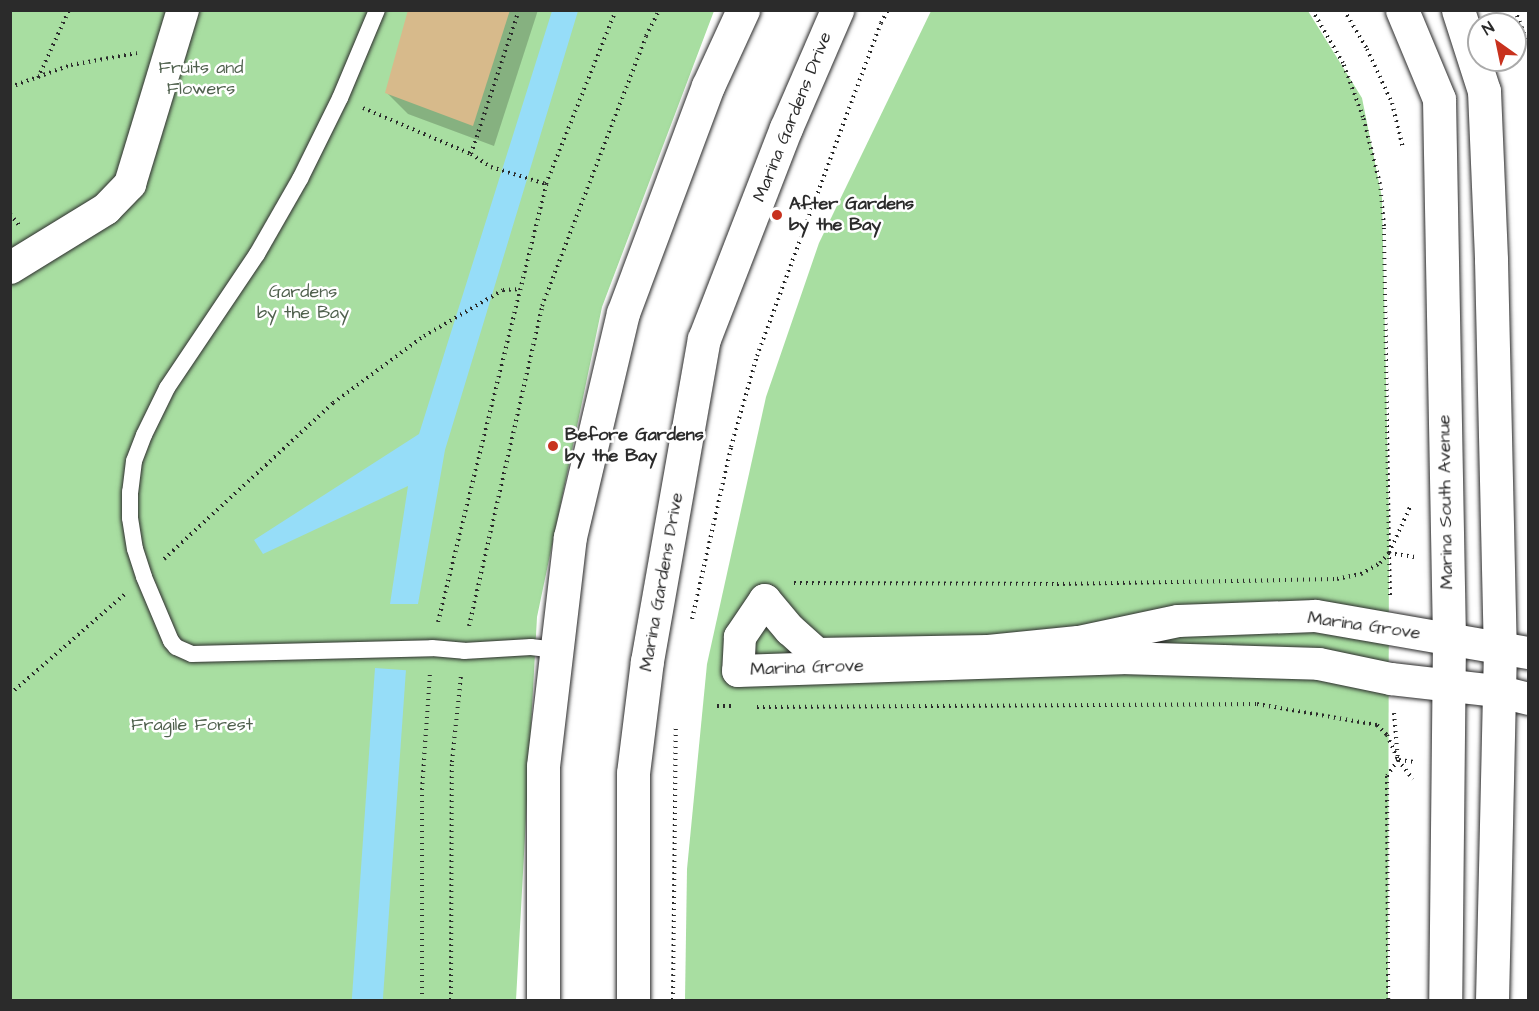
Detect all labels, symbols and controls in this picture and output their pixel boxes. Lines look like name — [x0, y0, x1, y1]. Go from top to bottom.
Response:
north arrow — [1467, 12, 1527, 72]
text: N — [1478, 17, 1498, 41]
street label: Marina Gardens Drive — [749, 29, 837, 205]
park label: Fruits and Flowers — [158, 58, 244, 100]
place label: After Gardens by the Bay — [789, 194, 914, 236]
marker: After Gardens by the Bay — [770, 208, 784, 222]
park label: Gardens by the Bay — [257, 282, 349, 324]
street label: Marina South Avenue — [1434, 414, 1458, 590]
place label: Before Gardens by the Bay — [565, 425, 704, 468]
marker: Before Gardens by the Bay — [546, 439, 560, 453]
street label: Marina Gardens Drive — [636, 491, 688, 673]
street label: Marina Grove — [1306, 607, 1422, 645]
street label: Marina Grove — [750, 655, 864, 681]
park label: Fragile Forest — [131, 714, 253, 736]

